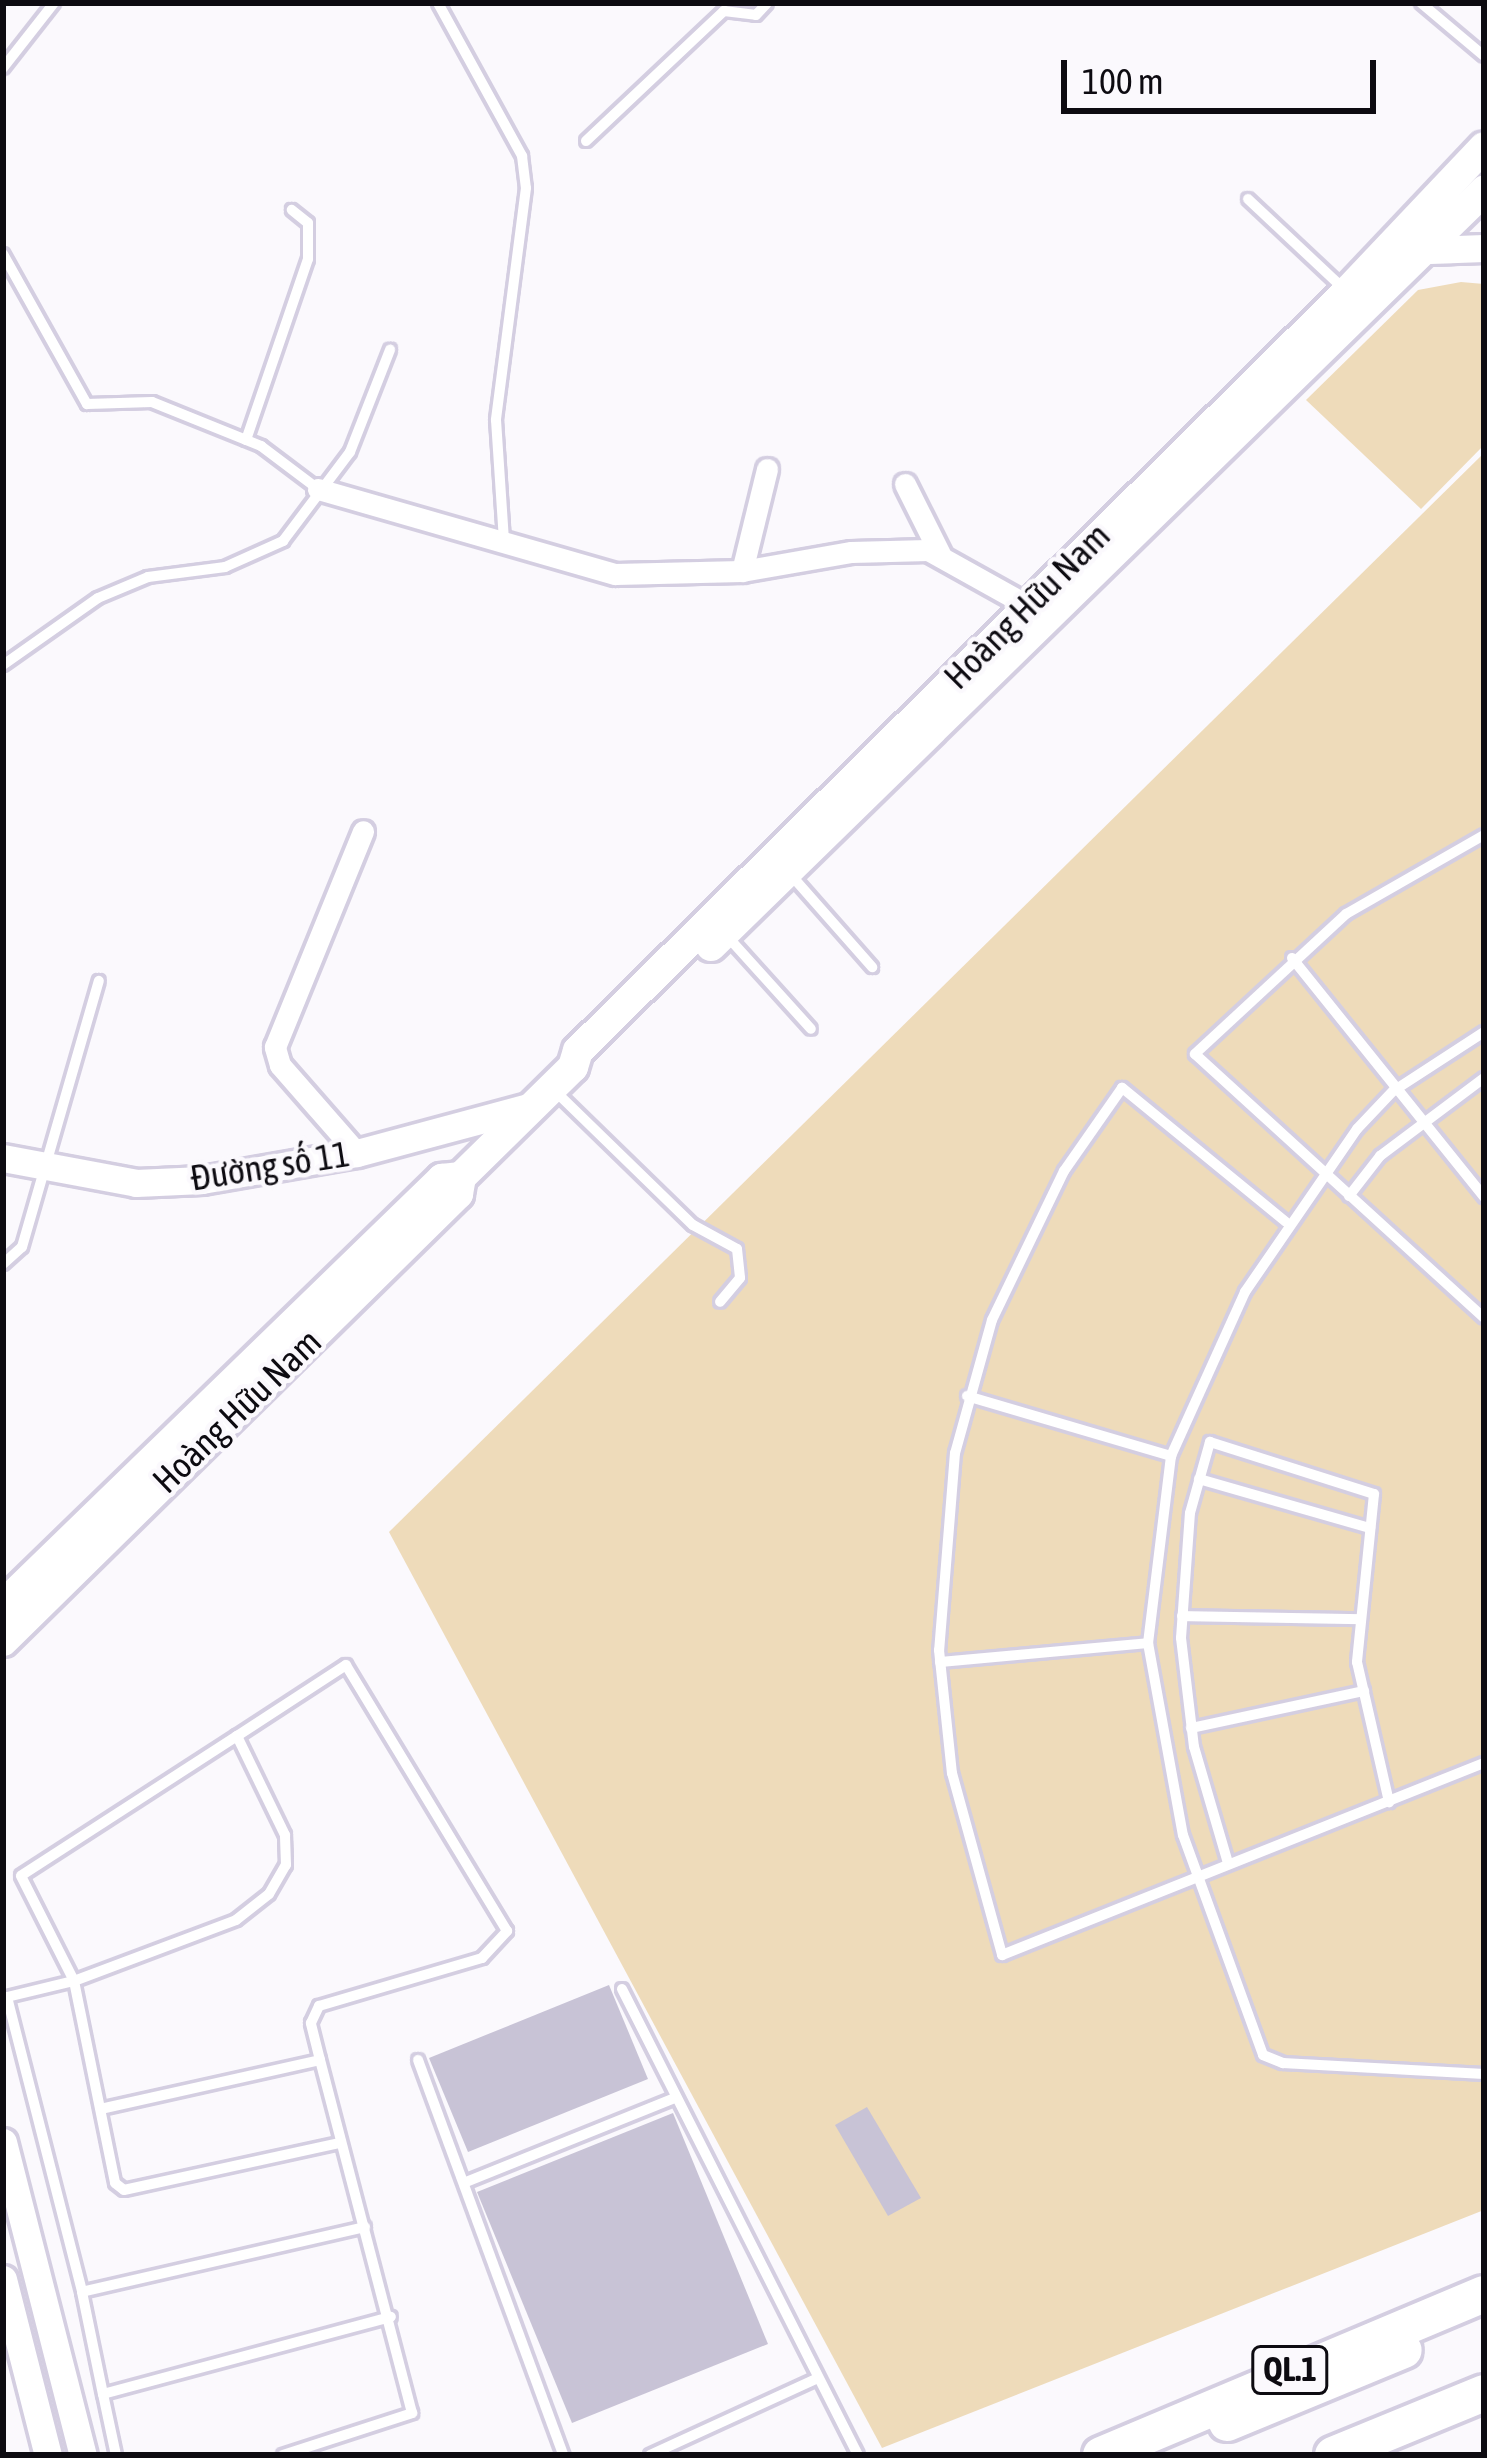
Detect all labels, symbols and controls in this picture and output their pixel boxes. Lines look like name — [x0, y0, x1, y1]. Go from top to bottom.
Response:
scale bar — [1067, 36, 1382, 110]
text: 100 m — [1082, 60, 1164, 102]
street label: Hoàng Hữu Nam — [935, 514, 1119, 698]
street label: Đường số 11 — [187, 1132, 353, 1200]
street label: Hoàng Hữu Nam — [144, 1320, 330, 1502]
road number: QL.1 — [1251, 2343, 1329, 2397]

